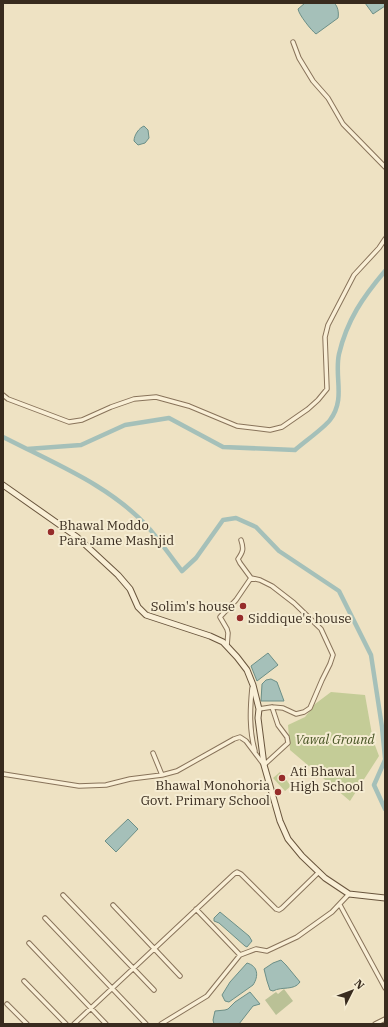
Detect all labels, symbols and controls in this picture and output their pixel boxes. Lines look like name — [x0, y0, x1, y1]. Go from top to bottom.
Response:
place label: Bhawal Moddo Para Jame Mashjid — [59, 517, 174, 549]
marker: Bhawal Moddo Para Jame Mashjid — [46, 527, 56, 537]
place label: Solim's house — [151, 598, 235, 615]
marker: Solim's house — [238, 601, 248, 611]
place label: Siddique's house — [248, 610, 351, 627]
marker: Siddique's house — [235, 613, 245, 623]
park label: Vawal Ground — [295, 731, 376, 748]
place label: Ati Bhawal High School — [290, 763, 364, 795]
marker: Ati Bhawal High School — [277, 773, 287, 783]
place label: Bhawal Monohoria Govt. Primary School — [141, 777, 270, 809]
marker: Bhawal Monohoria Govt. Primary School — [273, 787, 283, 797]
north arrow — [332, 971, 372, 1011]
text: N — [351, 976, 368, 992]

